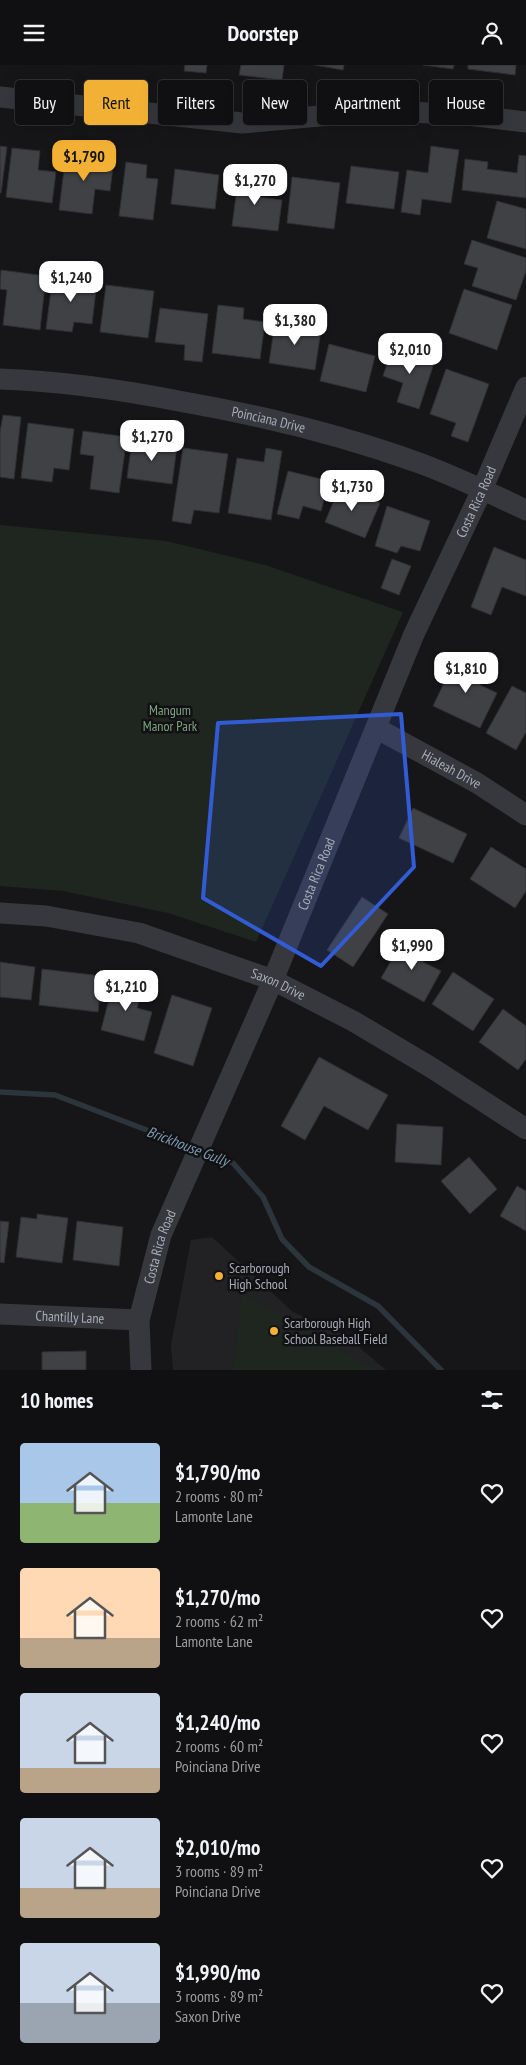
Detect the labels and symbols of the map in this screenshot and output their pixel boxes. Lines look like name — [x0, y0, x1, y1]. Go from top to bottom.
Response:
pin: $1,790 — [43, 139, 125, 182]
pin: $1,270 — [214, 163, 296, 206]
pin: $1,240 — [30, 261, 112, 303]
pin: $1,380 — [254, 303, 336, 346]
pin: $2,010 — [369, 333, 451, 375]
street label: Poinciana Drive — [230, 402, 308, 437]
pin: $1,270 — [111, 419, 193, 462]
street label: Costa Rica Road — [452, 463, 500, 540]
pin: $1,730 — [311, 469, 393, 512]
pin: $1,810 — [425, 651, 507, 694]
park label: Mangum Manor Park — [143, 701, 198, 735]
street label: Hialeah Drive — [418, 746, 485, 793]
street label: Costa Rica Road — [293, 835, 339, 913]
pin: $1,990 — [371, 929, 453, 971]
street label: Saxon Drive — [249, 964, 309, 1004]
pin: $1,210 — [85, 969, 167, 1012]
water label: Brickhouse Gully — [144, 1122, 234, 1171]
street label: Costa Rica Road — [140, 1207, 180, 1286]
place label: Scarborough High School — [229, 1259, 290, 1293]
marker: Scarborough High School — [213, 1270, 225, 1282]
street label: Chantilly Lane — [35, 1307, 105, 1328]
place label: Scarborough High School Baseball Field — [284, 1314, 387, 1348]
marker: Scarborough High School Baseball Field — [268, 1325, 280, 1337]

